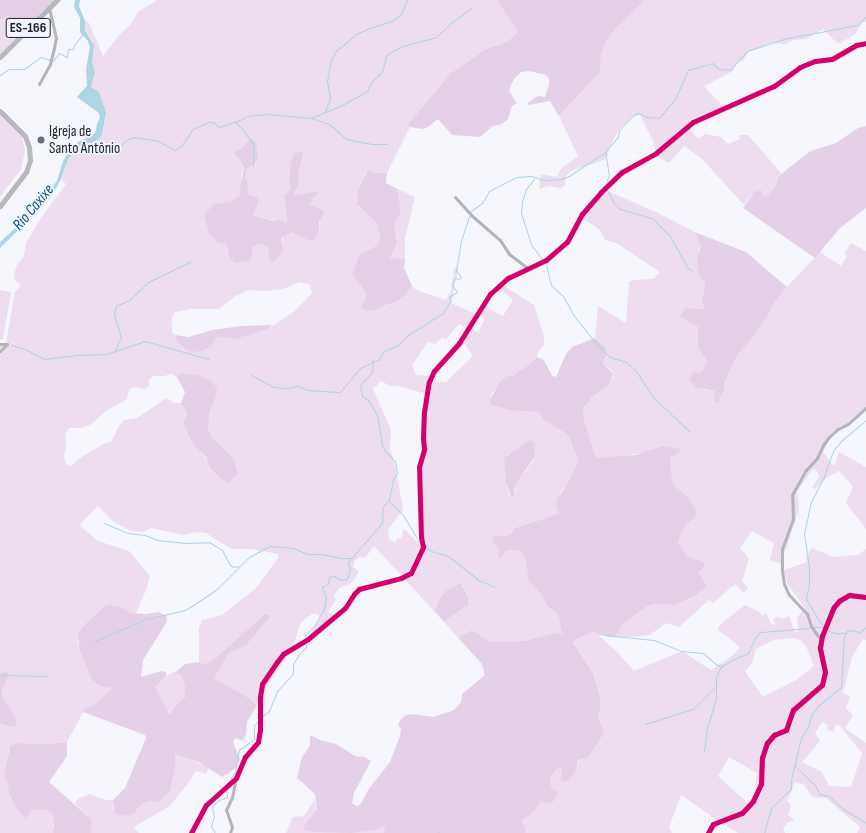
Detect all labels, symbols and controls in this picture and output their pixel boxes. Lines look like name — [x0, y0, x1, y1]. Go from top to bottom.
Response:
road number: ES-166 — [5, 16, 51, 40]
place label: Igreja de Santo Antônio — [49, 122, 120, 157]
marker: Igreja de Santo Antônio — [36, 135, 46, 145]
water label: Rio Caxixe — [9, 181, 59, 235]

